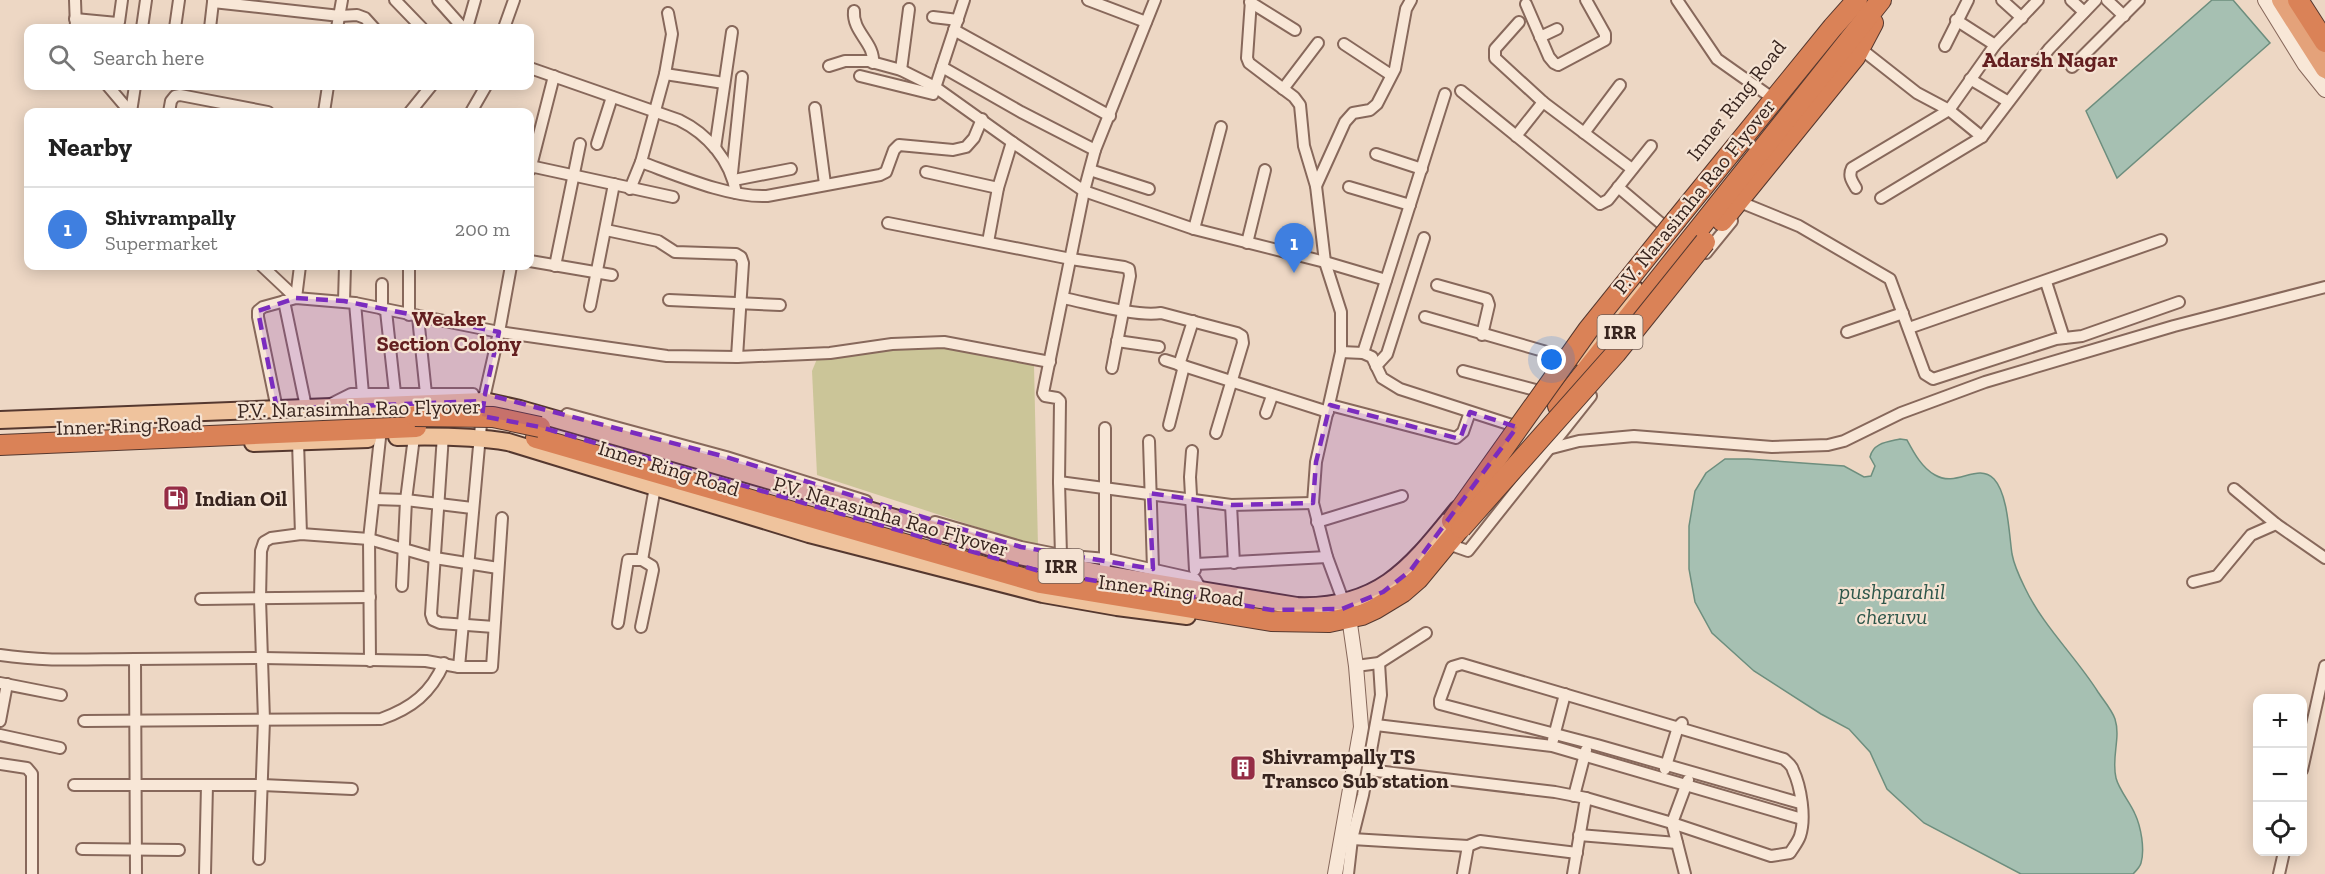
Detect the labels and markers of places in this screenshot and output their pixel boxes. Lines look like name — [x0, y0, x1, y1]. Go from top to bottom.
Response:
pin: 1 — [1274, 224, 1314, 273]
fuel station icon: Indian Oil — [161, 483, 191, 513]
place label: Indian Oil — [195, 486, 287, 511]
place label: Shivrampally TS Transco Sub station — [1262, 744, 1449, 793]
building icon: Shivrampally TS Transco Sub station — [1228, 753, 1258, 783]

